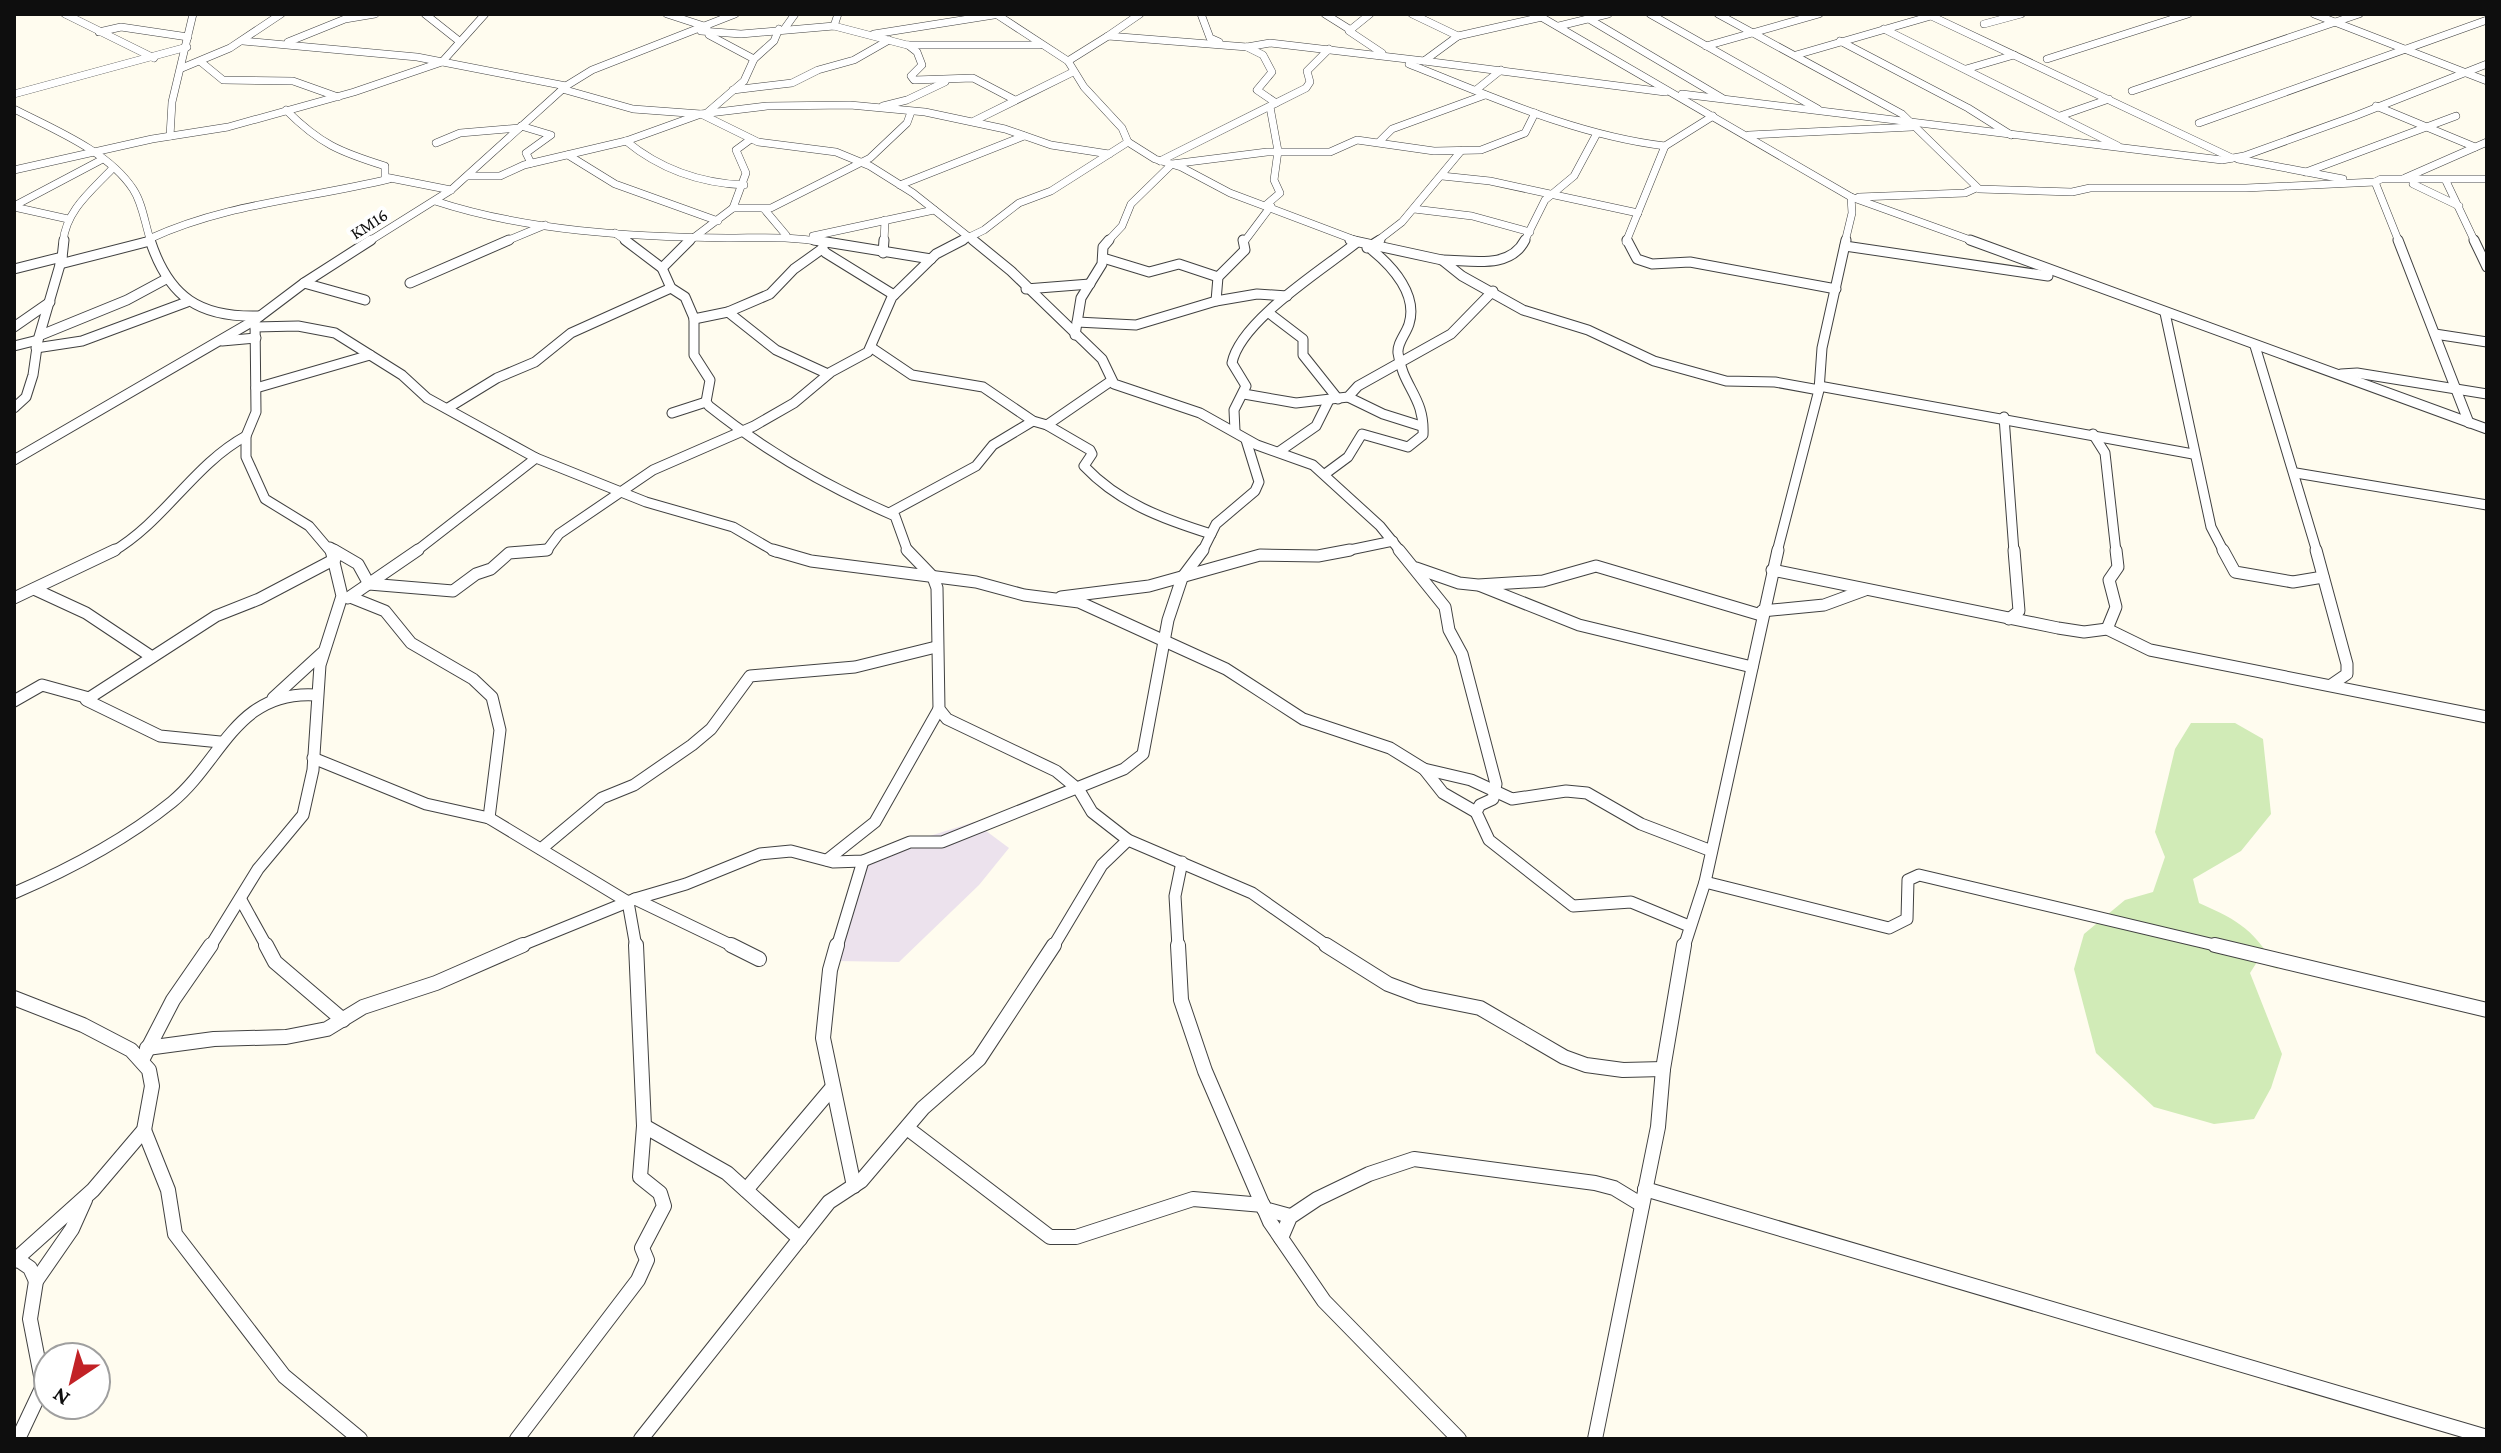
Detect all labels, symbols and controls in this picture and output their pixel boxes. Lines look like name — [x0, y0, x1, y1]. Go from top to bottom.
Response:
street label: KM16 — [347, 205, 391, 243]
north arrow — [32, 1341, 112, 1421]
text: N — [48, 1382, 74, 1412]

